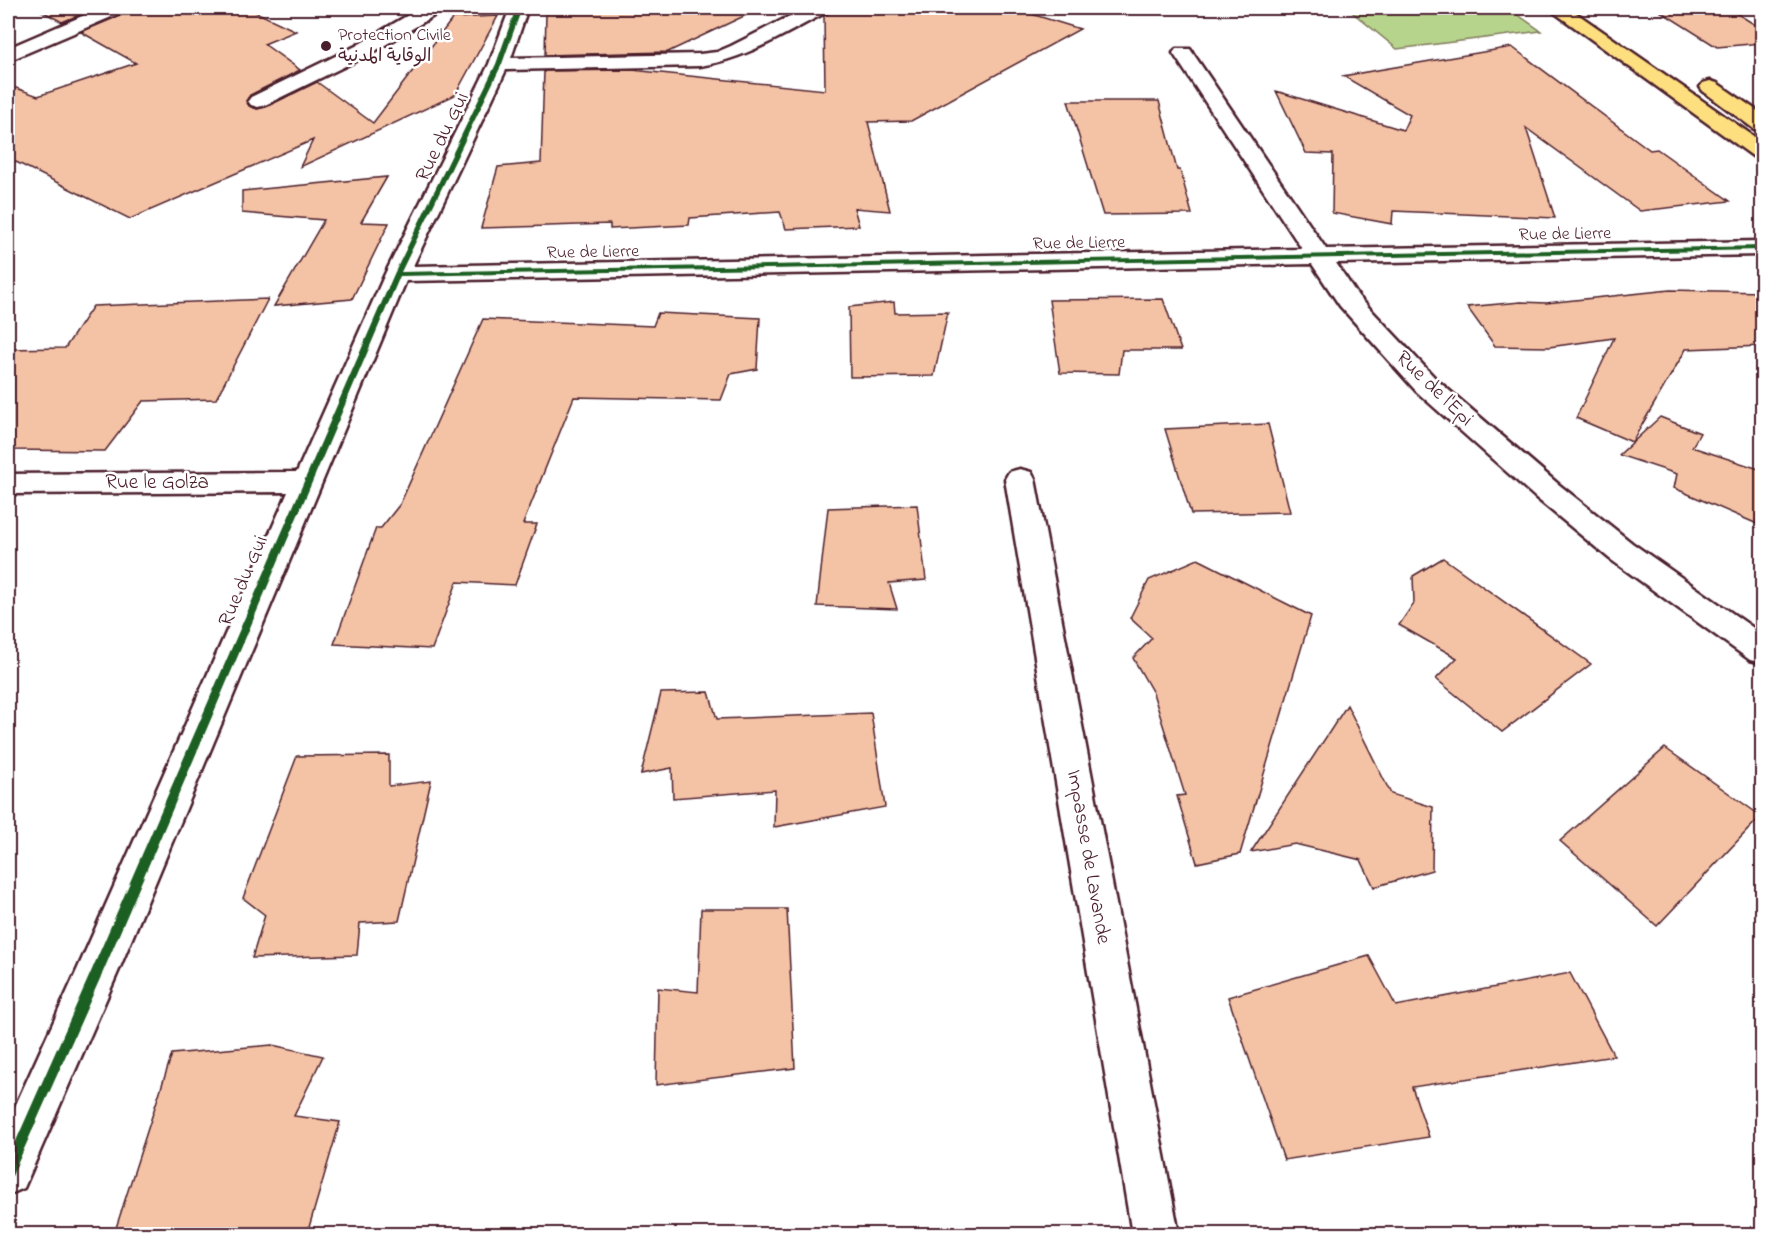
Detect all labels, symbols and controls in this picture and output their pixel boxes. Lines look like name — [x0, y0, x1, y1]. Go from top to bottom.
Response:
place label: Protection Civile الوقاية المدنية — [338, 23, 452, 70]
marker: Protection Civile الوقاية المدنية — [319, 39, 333, 53]
street label: Rue du Gui — [408, 87, 478, 187]
street label: Rue de Lierre — [1518, 221, 1612, 249]
street label: Rue de Lierre — [1032, 230, 1126, 258]
street label: Rue de Lierre — [546, 239, 640, 267]
street label: Rue de l'Epi — [1388, 344, 1480, 434]
street label: Rue le Golza — [105, 468, 209, 498]
street label: Rue du Gui — [211, 531, 277, 631]
street label: Impasse de Lavande — [1058, 767, 1118, 947]

